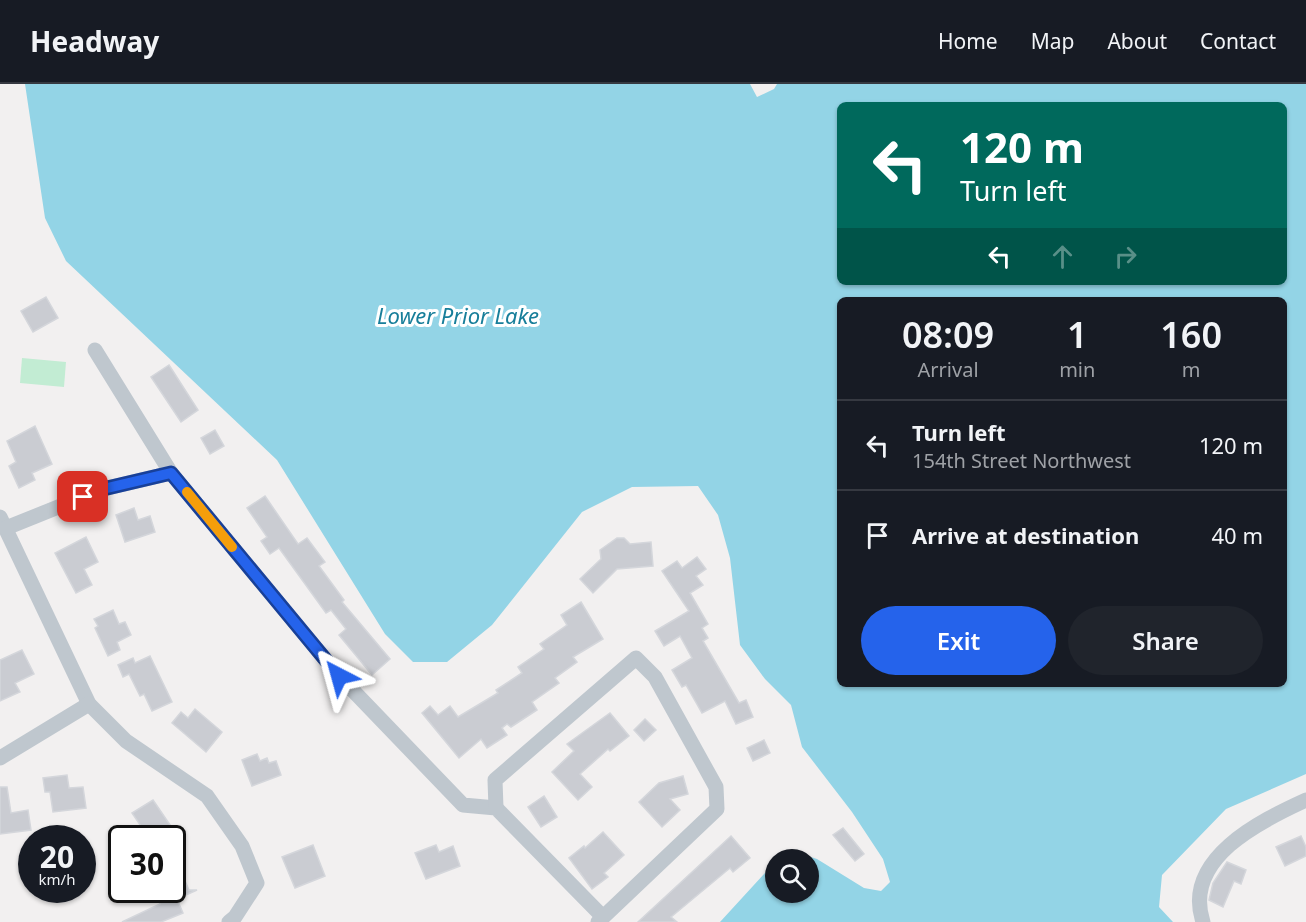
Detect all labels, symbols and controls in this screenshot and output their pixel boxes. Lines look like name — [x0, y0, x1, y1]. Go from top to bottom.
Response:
text: Headway — [30, 22, 159, 60]
text: Home — [938, 27, 998, 55]
text: Map — [1031, 27, 1074, 55]
text: About — [1107, 27, 1167, 55]
text: Contact — [1200, 27, 1276, 55]
text: 120 m — [960, 118, 1084, 175]
icon: left — [861, 126, 939, 204]
text: Turn left — [960, 172, 1066, 209]
icon: left — [983, 240, 1016, 273]
icon: ahead — [1046, 240, 1079, 273]
icon: right — [1109, 240, 1142, 273]
water label: Lower Prior Lake — [377, 300, 539, 330]
text: 08:09 — [902, 310, 994, 359]
text: 1 — [1067, 310, 1088, 359]
text: 160 — [1160, 310, 1222, 359]
text: Arrival — [918, 356, 979, 383]
text: min — [1059, 356, 1095, 383]
text: m — [1182, 356, 1201, 383]
text: Turn left — [912, 417, 1006, 447]
icon: left — [861, 429, 894, 462]
text: 120 m — [1199, 430, 1263, 460]
text: 154th Street Northwest — [912, 447, 1131, 474]
pin — [57, 471, 108, 522]
icon: arrive — [66, 480, 99, 513]
icon: arrive — [861, 519, 894, 552]
text: Arrive at destination — [912, 520, 1139, 550]
text: 40 m — [1212, 520, 1263, 550]
button: Exit — [861, 606, 1056, 675]
button: Share — [1068, 606, 1263, 675]
position arrow — [307, 644, 371, 708]
speed limit sign: 30 — [108, 825, 186, 903]
text: 20 — [40, 836, 74, 877]
map controls — [765, 849, 819, 903]
button: search — [765, 849, 819, 903]
text: km/h — [39, 869, 75, 889]

